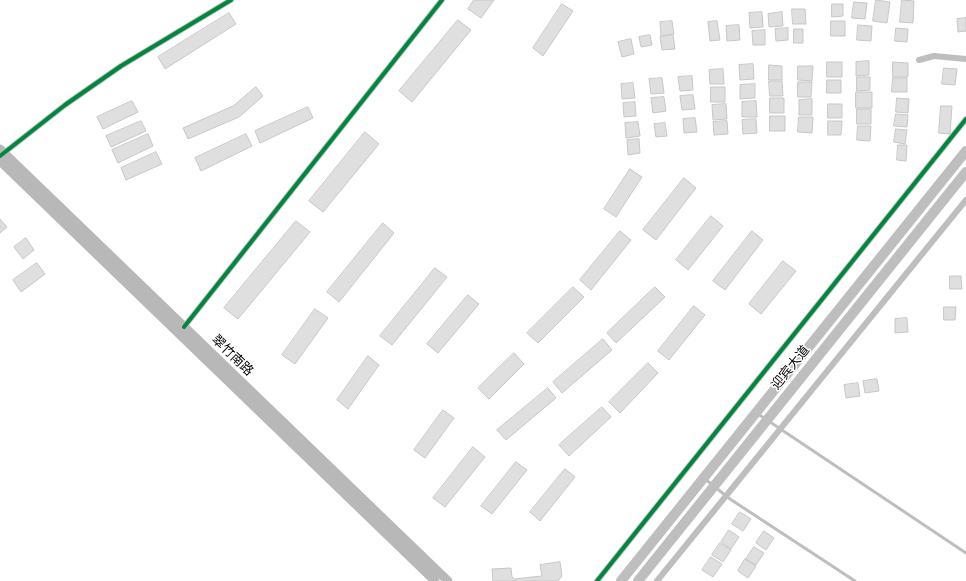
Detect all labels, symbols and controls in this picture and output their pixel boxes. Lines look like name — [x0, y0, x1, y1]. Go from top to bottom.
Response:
street label: 翠竹南路 — [208, 332, 256, 380]
street label: 迎宾大道 — [769, 343, 813, 393]

